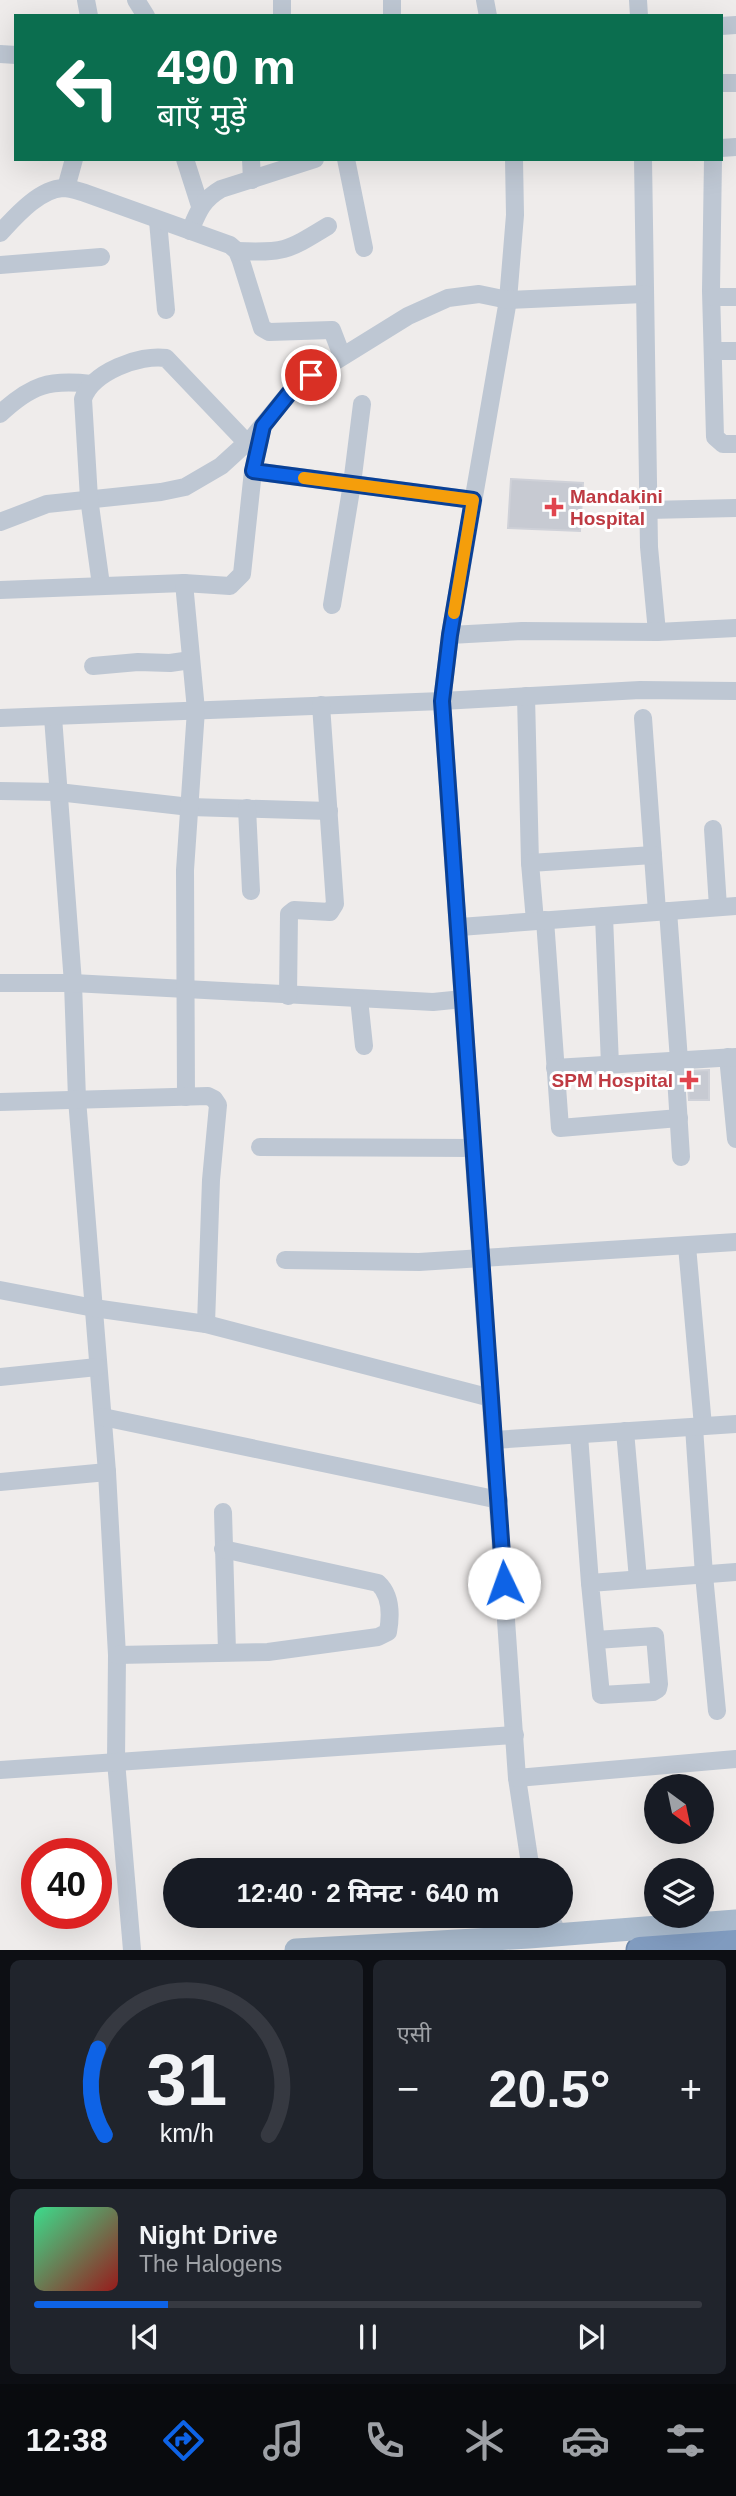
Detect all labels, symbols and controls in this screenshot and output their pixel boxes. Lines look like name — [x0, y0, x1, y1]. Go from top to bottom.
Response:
text: 490 m — [157, 40, 296, 94]
icon: left — [42, 42, 133, 133]
text: बाएँ मुड़ें — [157, 97, 246, 133]
pin — [281, 345, 341, 405]
icon: arrive — [292, 356, 330, 394]
place label: Mandakini Hospital — [570, 486, 663, 529]
marker: Mandakini Hospital — [544, 497, 564, 517]
place label: SPM Hospital — [552, 1070, 673, 1091]
marker: SPM Hospital — [679, 1070, 699, 1090]
position arrow — [467, 1546, 541, 1620]
north arrow — [644, 1774, 714, 1844]
map controls — [644, 1774, 714, 1928]
speed limit sign: 40 — [21, 1838, 112, 1929]
button: layers — [644, 1858, 714, 1928]
text: 12:40 · 2 मिनट · 640 m — [237, 1878, 499, 1908]
text: एसी — [397, 2021, 431, 2047]
text: 31 — [146, 2040, 227, 2121]
text: 20.5° — [488, 2060, 611, 2118]
text: − — [397, 2068, 419, 2110]
text: + — [680, 2068, 702, 2110]
text: km/h — [159, 2119, 214, 2147]
text: Night Drive — [139, 2220, 278, 2250]
text: The Halogens — [139, 2251, 282, 2277]
icon: previous — [126, 2318, 164, 2356]
icon: pause — [349, 2318, 387, 2356]
icon: next — [572, 2318, 610, 2356]
icon: directions — [159, 2416, 208, 2465]
icon: music — [259, 2416, 308, 2465]
icon: phone — [360, 2416, 409, 2465]
icon: climate — [460, 2416, 509, 2465]
icon: car — [561, 2416, 610, 2465]
icon: filters — [661, 2416, 710, 2465]
text: 12:38 — [26, 2422, 108, 2458]

